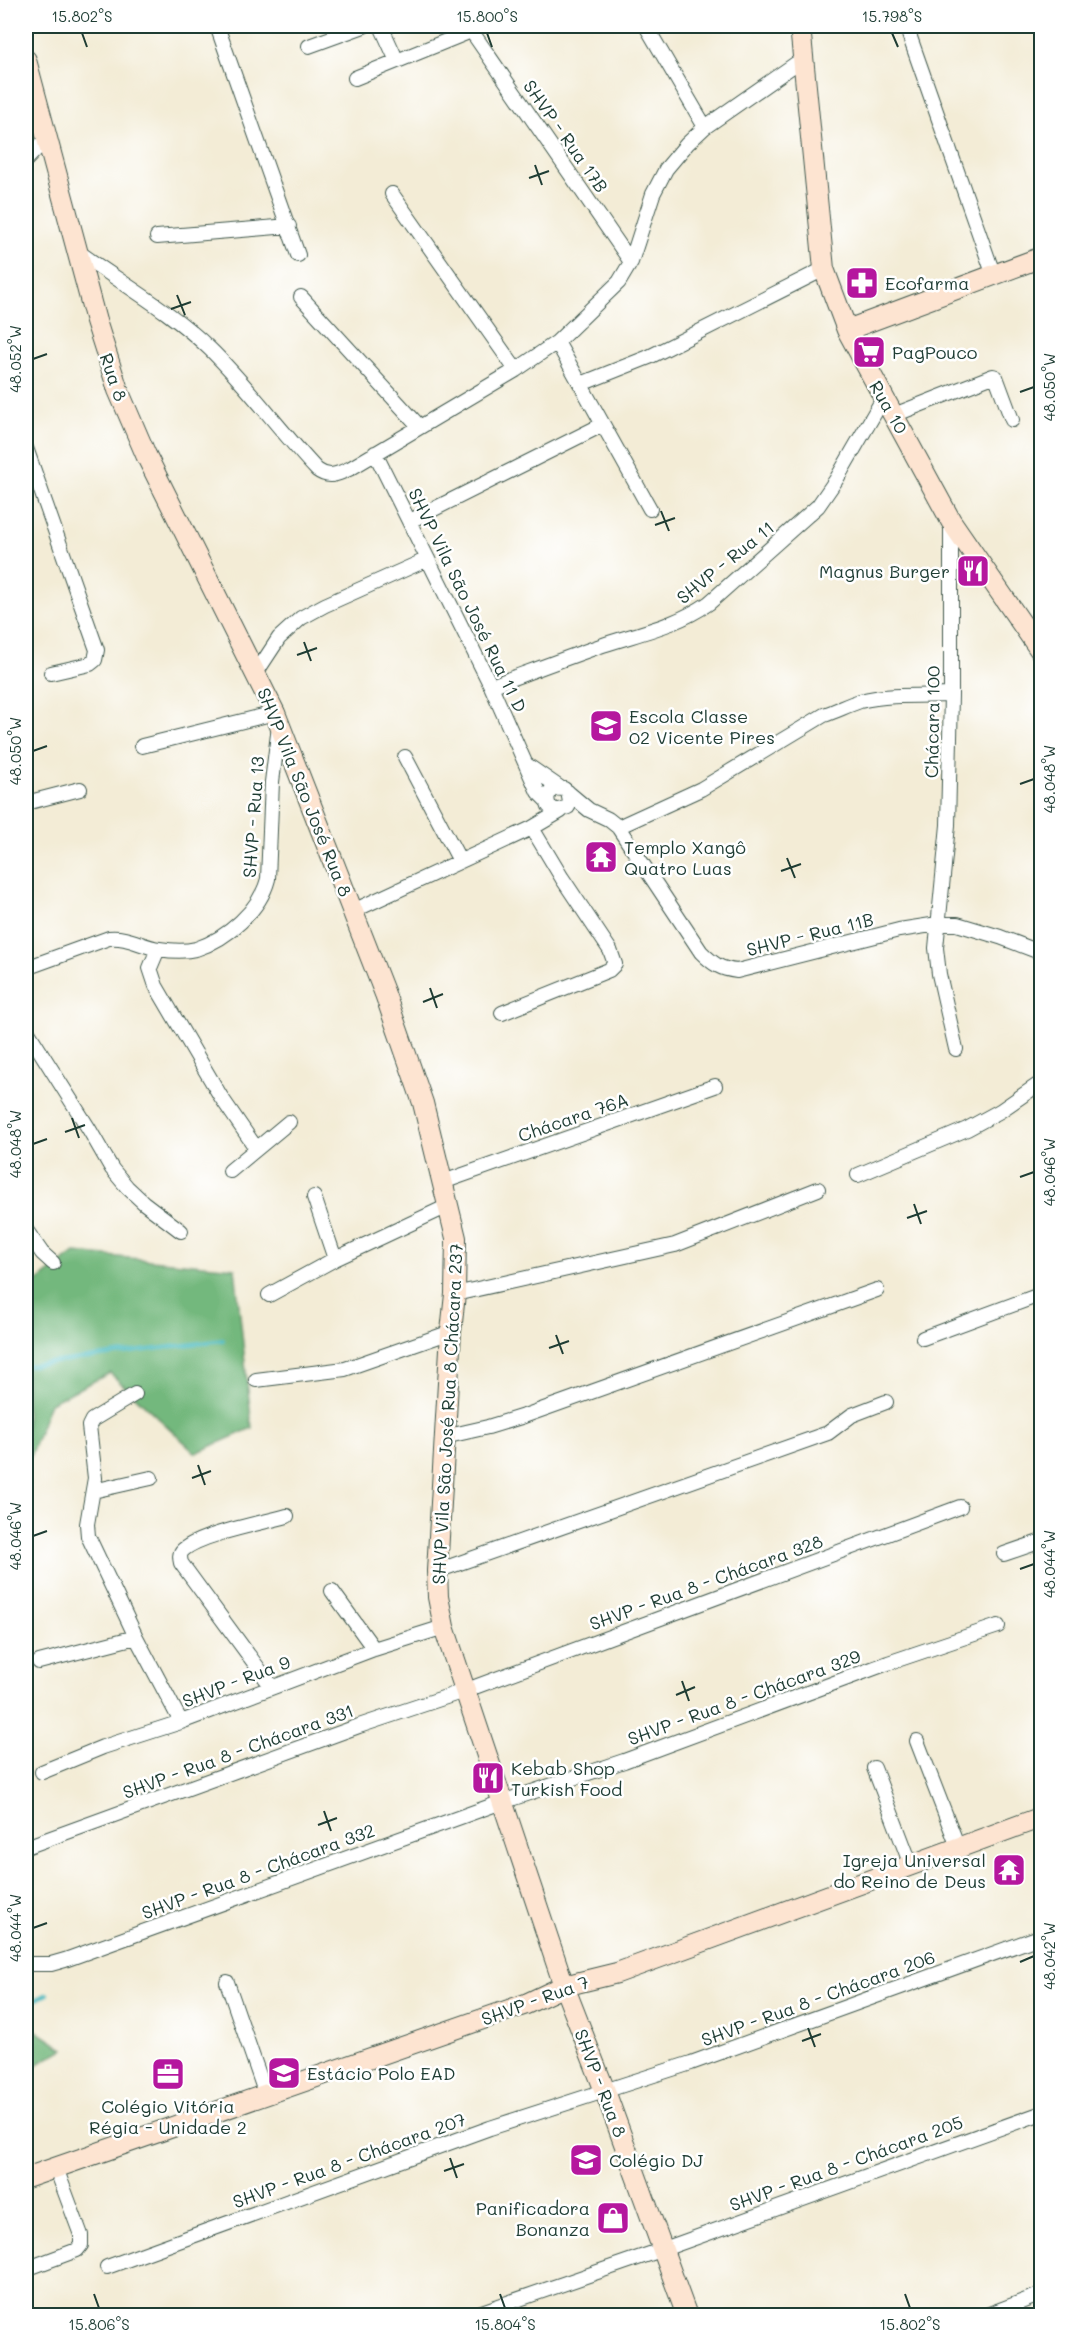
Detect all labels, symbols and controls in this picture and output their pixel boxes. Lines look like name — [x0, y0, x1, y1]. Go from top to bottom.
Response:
text: 15.802°S — [52, 6, 112, 26]
text: 15.800°S — [456, 6, 518, 26]
text: 15.798°S — [862, 6, 922, 26]
street label: SHVP - Rua 17B — [518, 75, 614, 197]
pharmacy icon: Ecofarma — [844, 265, 880, 301]
place label: Ecofarma — [885, 271, 969, 295]
text: 48.052°W — [5, 325, 25, 393]
supermarket icon: PagPouco — [851, 334, 887, 370]
place label: PagPouco — [892, 340, 978, 364]
street label: Rua 8 — [95, 350, 133, 404]
text: 48.050°W — [1039, 353, 1059, 421]
street label: Rua 10 — [864, 376, 914, 438]
street label: SHVP Vila São José Rua 11 D — [403, 484, 533, 716]
street label: SHVP - Rua 11 — [671, 515, 779, 609]
restaurant icon: Magnus Burger — [955, 553, 991, 589]
place label: Magnus Burger — [819, 559, 950, 583]
street label: Chácara 100 — [919, 666, 945, 778]
street label: SHVP Vila São José Rua 8 — [252, 684, 358, 900]
place label: Escola Classe 02 Vicente Pires — [629, 704, 775, 749]
school or university icon: Escola Classe 02 Vicente Pires — [588, 708, 624, 744]
text: 48.050°W — [5, 717, 25, 785]
text: 48.048°W — [1039, 745, 1059, 813]
street label: SHVP - Rua 13 — [237, 756, 269, 878]
place label: Templo Xangô Quatro Luas — [624, 835, 746, 880]
temple icon: Templo Xangô Quatro Luas — [583, 839, 619, 875]
street label: SHVP - Rua 11B — [744, 907, 876, 961]
street label: Chácara 76A — [515, 1087, 631, 1147]
text: 48.048°W — [5, 1110, 25, 1178]
text: 48.046°W — [1039, 1138, 1059, 1206]
street label: SHVP Vila São José Rua 8 Chácara 237 — [426, 1243, 468, 1585]
text: 48.046°W — [5, 1502, 25, 1570]
street label: SHVP - Rua 8 - Chácara 328 — [586, 1529, 826, 1635]
text: 48.044°W — [1039, 1530, 1059, 1598]
street label: SHVP - Rua 8 - Chácara 329 — [624, 1643, 864, 1750]
street label: SHVP - Rua 9 — [179, 1649, 294, 1713]
street label: SHVP - Rua 8 - Chácara 331 — [119, 1698, 357, 1804]
place label: Kebab Shop Turkish Food — [511, 1756, 622, 1801]
restaurant icon: Kebab Shop Turkish Food — [470, 1760, 506, 1796]
street label: SHVP - Rua 8 - Chácara 332 — [138, 1818, 378, 1924]
place label: Igreja Universal do Reino de Deus — [833, 1848, 986, 1893]
temple icon: Igreja Universal do Reino de Deus — [991, 1852, 1027, 1888]
text: 48.044°W — [5, 1894, 25, 1962]
text: 48.042°W — [1039, 1922, 1059, 1990]
street label: SHVP - Rua 8 - Chácara 206 — [698, 1944, 938, 2052]
street label: SHVP - Rua 7 — [478, 1969, 592, 2031]
street label: SHVP - Rua 8 — [569, 2026, 633, 2141]
school or university icon: Estácio Polo EAD — [266, 2055, 302, 2091]
office icon: Colégio Vitória Régia - Unidade 2 — [150, 2056, 186, 2092]
place label: Estácio Polo EAD — [307, 2061, 455, 2085]
place label: Colégio Vitória Régia - Unidade 2 — [89, 2094, 247, 2139]
street label: SHVP - Rua 8 - Chácara 207 — [229, 2107, 469, 2213]
street label: SHVP - Rua 8 - Chácara 205 — [726, 2110, 966, 2216]
school or university icon: Colégio DJ — [568, 2142, 604, 2178]
place label: Colégio DJ — [609, 2148, 703, 2172]
place label: Panificadora Bonanza — [476, 2196, 590, 2241]
shop icon: Panificadora Bonanza — [595, 2200, 631, 2236]
text: 15.806°S — [68, 2314, 130, 2334]
text: 15.804°S — [474, 2314, 536, 2334]
text: 15.802°S — [880, 2314, 940, 2334]

